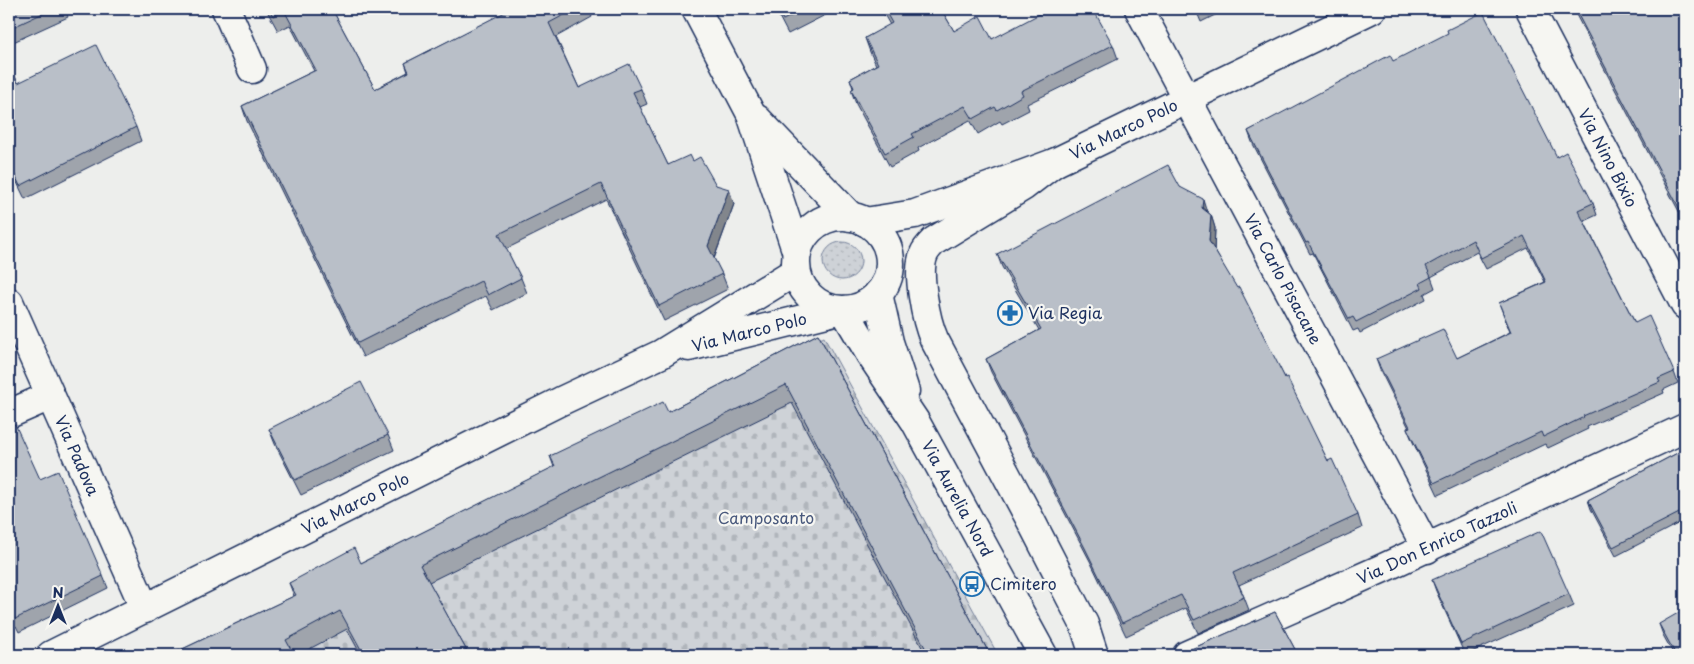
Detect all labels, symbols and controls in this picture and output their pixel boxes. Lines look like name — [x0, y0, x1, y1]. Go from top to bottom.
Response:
street label: Via Marco Polo — [1065, 92, 1181, 165]
street label: Via Nino Bixio — [1573, 104, 1645, 211]
street label: Via Carlo Pisacane — [1239, 209, 1329, 348]
pharmacy icon: Via Regia — [997, 300, 1023, 326]
place label: Via Regia — [1028, 300, 1102, 324]
street label: Via Marco Polo — [689, 305, 809, 357]
street label: Via Padova — [50, 411, 107, 500]
street label: Via Aurelia Nord — [916, 435, 1000, 561]
street label: Via Marco Polo — [297, 466, 413, 540]
street label: Via Don Enrico Tazzoli — [1353, 495, 1521, 589]
park label: Camposanto — [718, 505, 814, 529]
bus stop icon: Cimitero — [959, 571, 985, 597]
place label: Cimitero — [990, 571, 1057, 595]
north arrow — [32, 582, 82, 632]
text: N — [52, 582, 64, 603]

